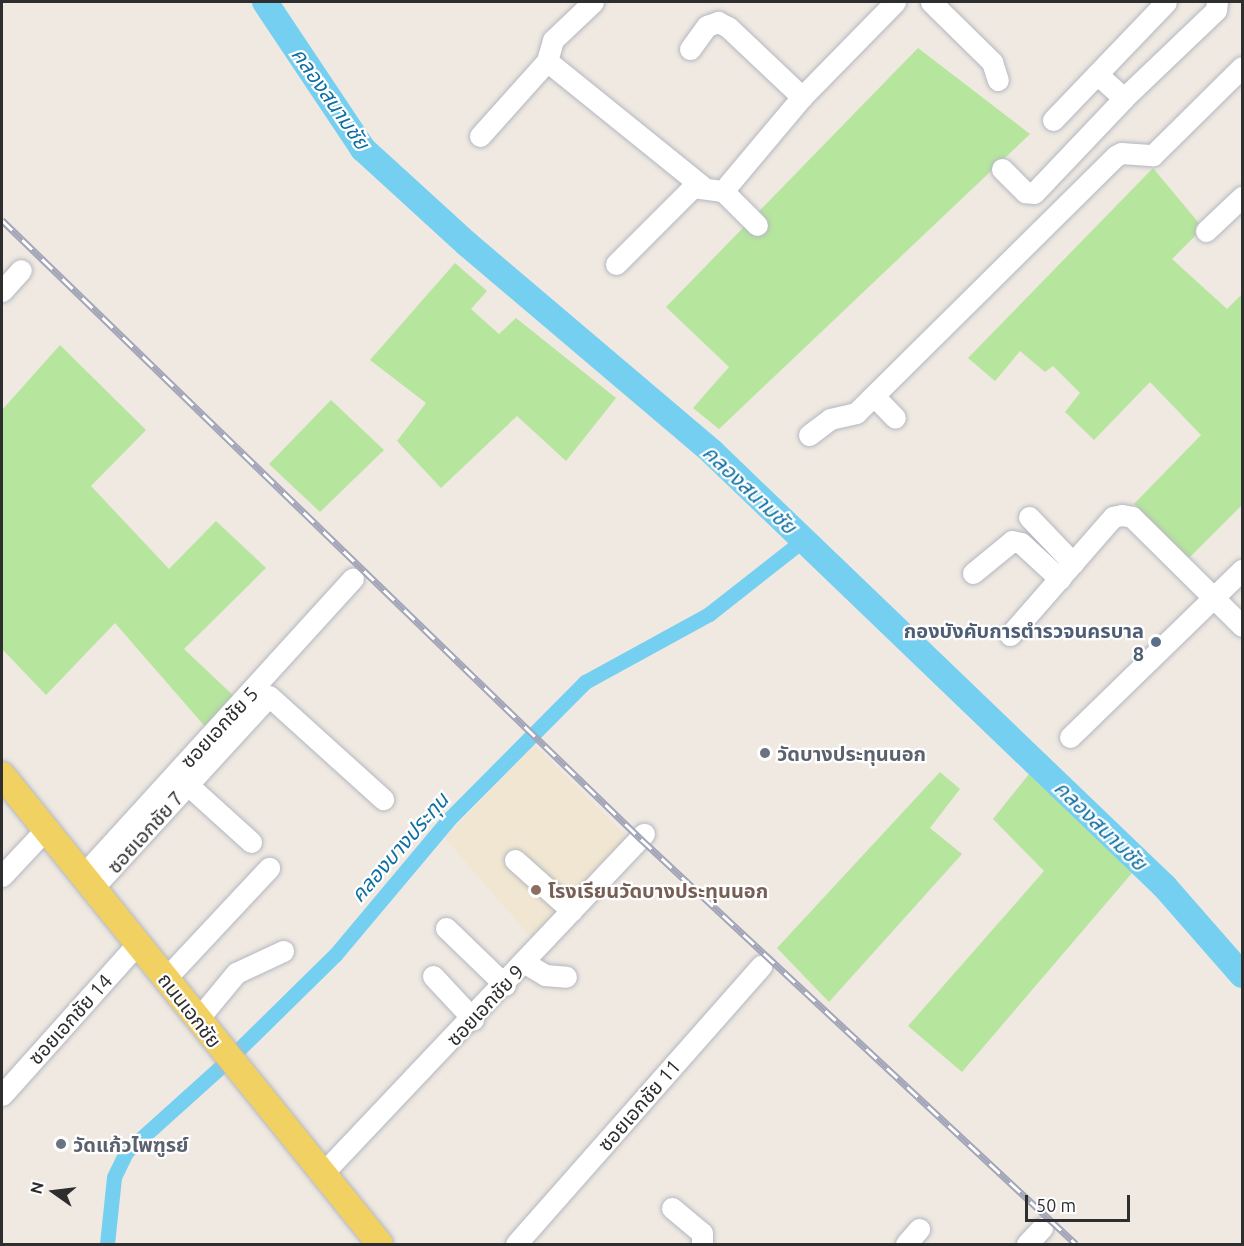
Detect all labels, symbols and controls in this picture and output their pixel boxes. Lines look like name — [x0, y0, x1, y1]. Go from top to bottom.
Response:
water label: คลองสนามชัย — [287, 42, 375, 154]
water label: คลองสนามชัย — [698, 439, 802, 539]
place label: กองบังคับการตำรวจนครบาล 8 — [904, 618, 1144, 665]
marker: กองบังคับการตำรวจนครบาล 8 — [1149, 635, 1163, 649]
street label: ซอยเอกชัย 5 — [175, 681, 263, 773]
place label: วัดบางประทุนนอก — [777, 741, 926, 765]
marker: วัดบางประทุนนอก — [758, 746, 772, 760]
water label: คลองสนามชัย — [1050, 775, 1152, 875]
street label: ซอยเอกชัย 7 — [102, 786, 188, 878]
water label: คลองบางประทุน — [345, 787, 453, 907]
place label: โรงเรียนวัดบางประทุนนอก — [548, 878, 768, 902]
marker: โรงเรียนวัดบางประทุนนอก — [529, 883, 543, 897]
street label: ซอยเอกชัย 9 — [441, 959, 529, 1051]
street label: ถนนเอกชัย — [153, 968, 227, 1052]
street label: ซอยเอกชัย 14 — [23, 969, 117, 1069]
street label: ซอยเอกชัย 11 — [593, 1054, 685, 1156]
place label: วัดแก้วไพฑูรย์ — [73, 1132, 189, 1156]
marker: วัดแก้วไพฑูรย์ — [54, 1137, 68, 1151]
north arrow — [24, 1162, 84, 1222]
text: N — [26, 1180, 47, 1196]
scale bar — [1028, 1183, 1133, 1221]
text: 50 m — [1036, 1195, 1076, 1215]

